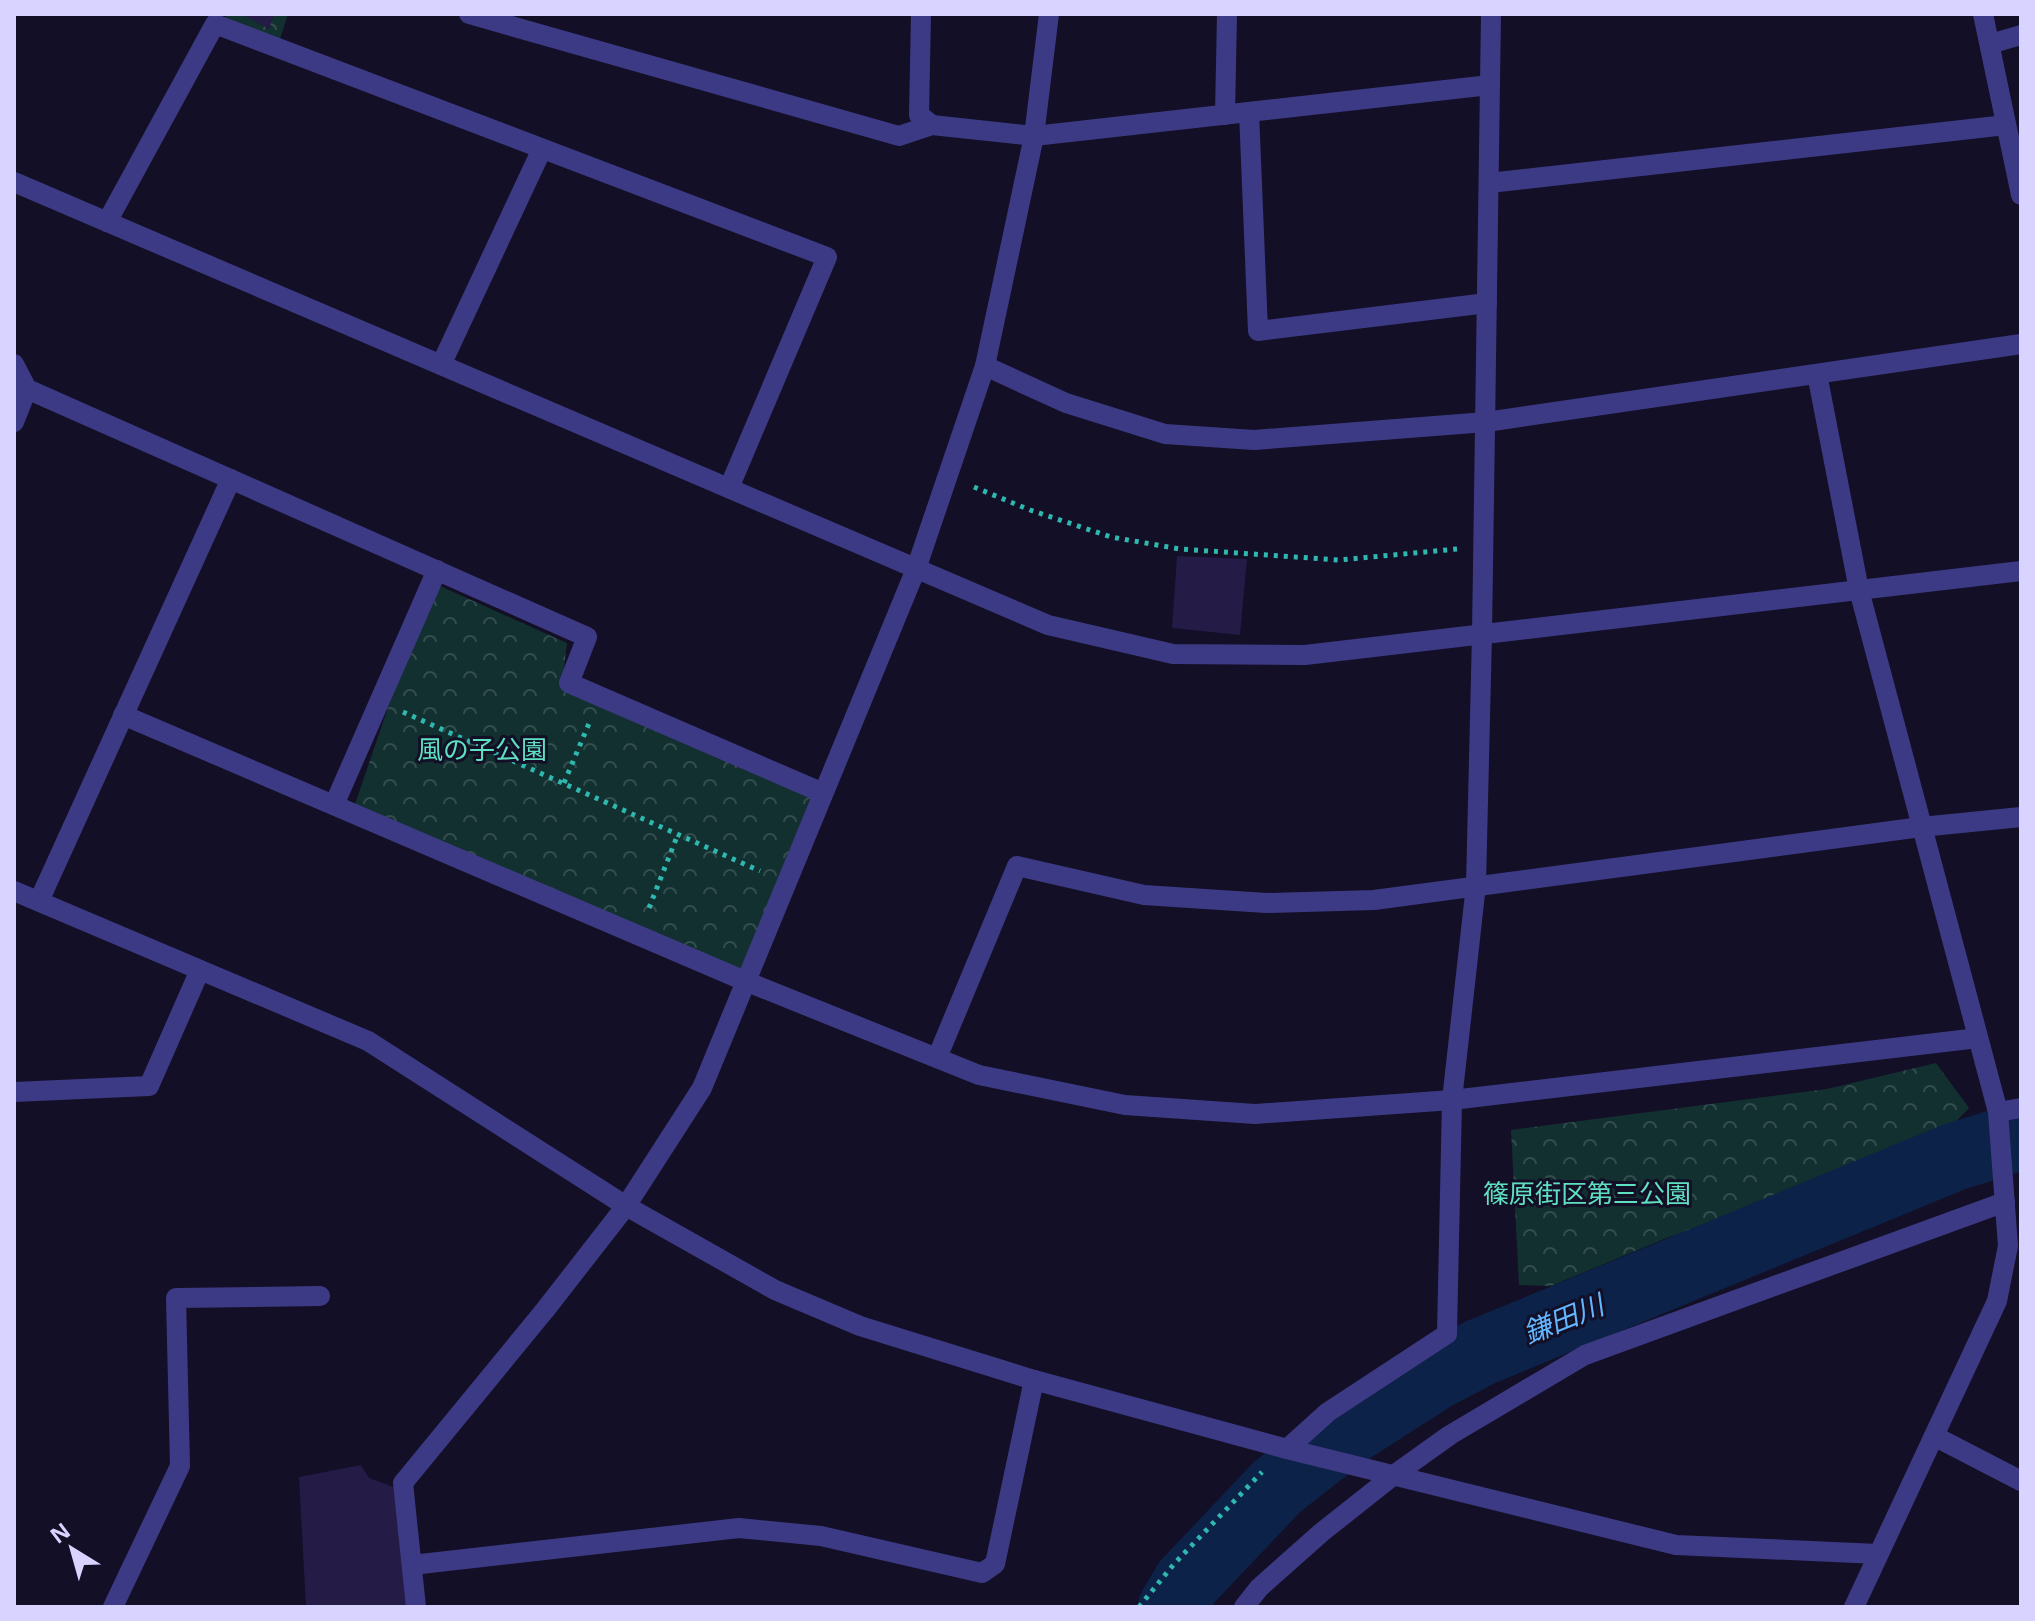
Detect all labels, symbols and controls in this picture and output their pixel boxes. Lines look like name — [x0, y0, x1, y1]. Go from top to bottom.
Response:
park label: 風の子公園 — [417, 731, 547, 767]
park label: 篠原街区第三公園 — [1483, 1175, 1691, 1211]
water label: 鎌田川 — [1517, 1284, 1612, 1351]
north arrow — [32, 1509, 112, 1589]
text: N — [43, 1515, 76, 1550]

